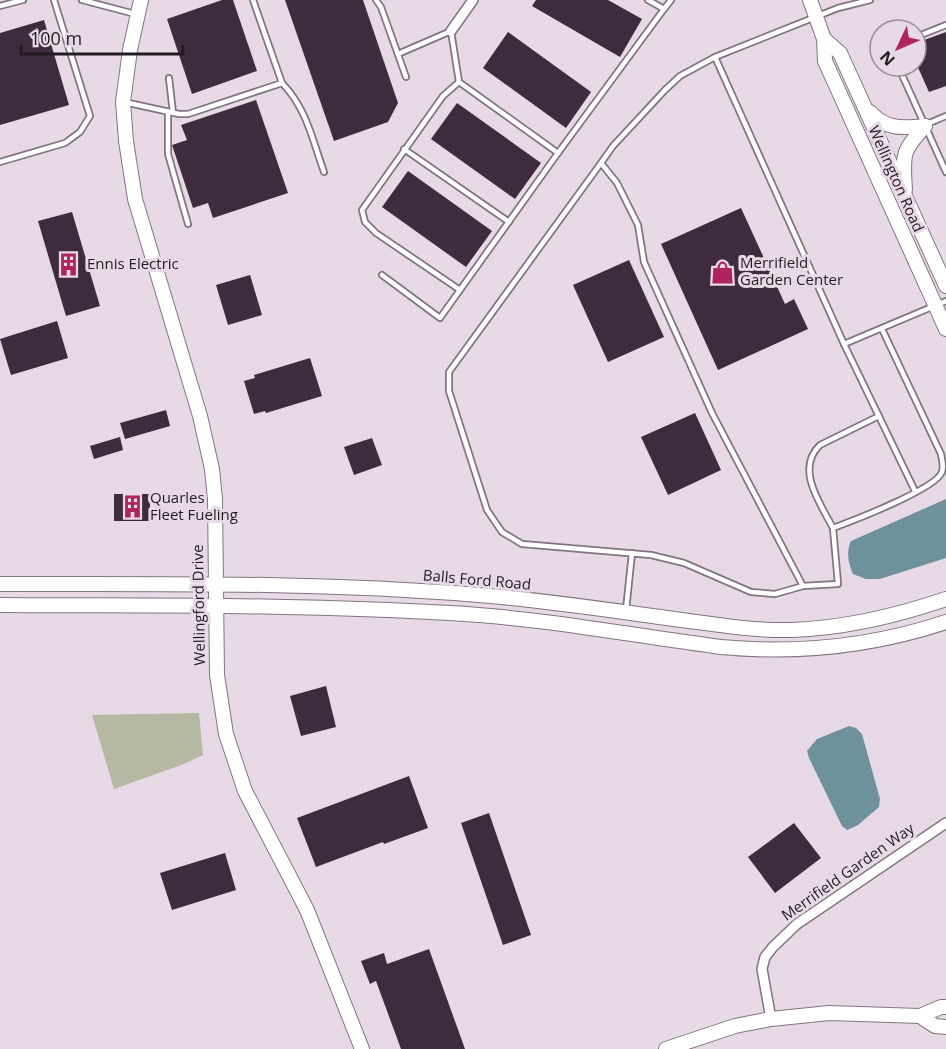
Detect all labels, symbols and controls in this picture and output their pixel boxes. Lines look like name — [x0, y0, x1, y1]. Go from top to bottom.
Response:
scale bar — [21, 18, 183, 56]
north arrow — [868, 18, 928, 78]
text: 100 m — [30, 26, 82, 50]
text: N — [875, 46, 900, 71]
street label: Wellington Road — [865, 122, 929, 235]
building icon: Ennis Electric — [56, 251, 82, 277]
place label: Merrifield Garden Center — [740, 252, 843, 289]
place label: Ennis Electric — [87, 253, 179, 273]
shop icon: Merrifield Garden Center — [709, 259, 735, 285]
place label: Quarles Fleet Fueling — [150, 487, 238, 524]
building icon: Quarles Fleet Fueling — [119, 494, 145, 520]
street label: Wellingford Drive — [187, 544, 209, 666]
street label: Balls Ford Road — [422, 564, 532, 594]
street label: Merrifield Garden Way — [777, 817, 918, 925]

